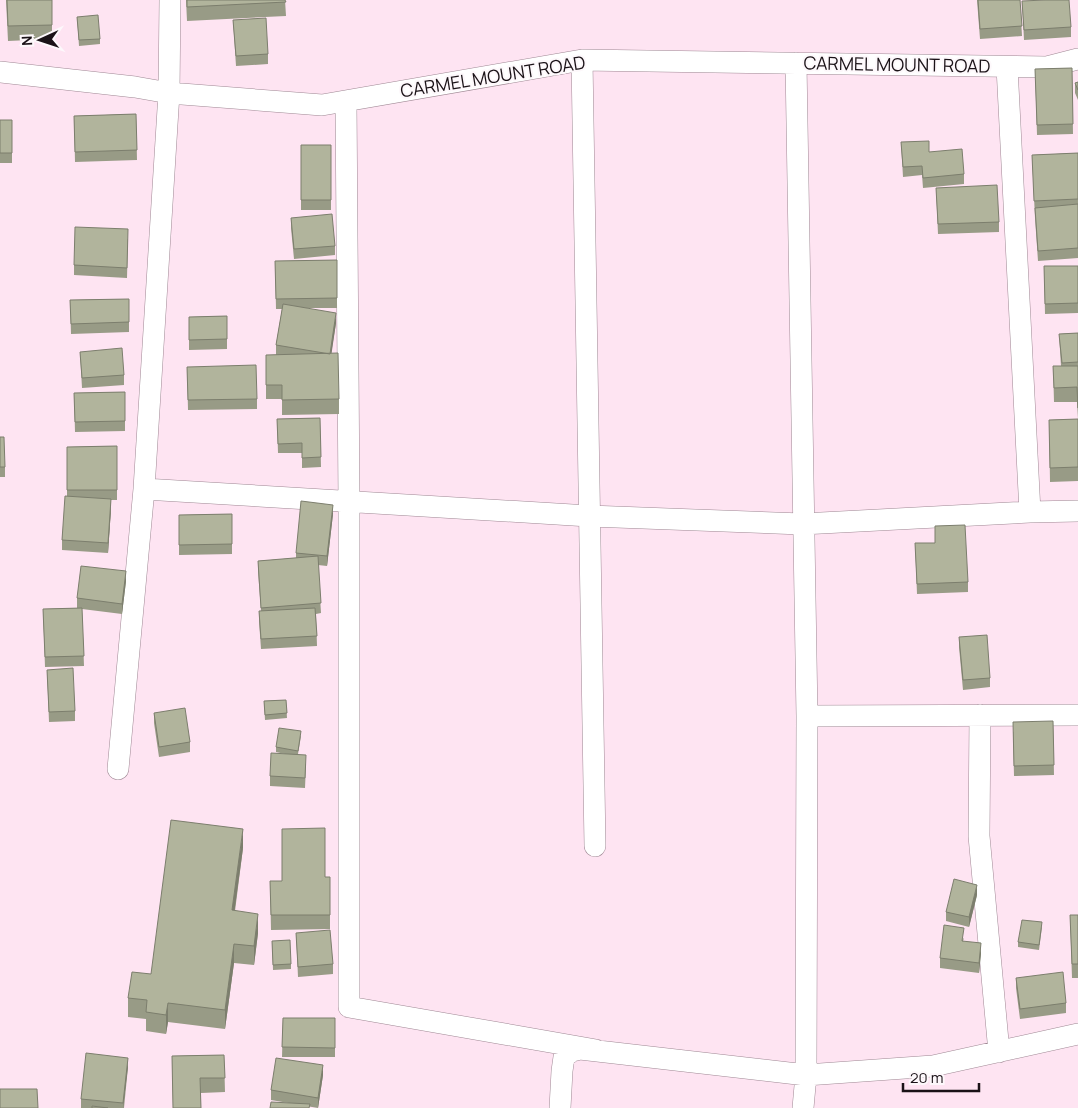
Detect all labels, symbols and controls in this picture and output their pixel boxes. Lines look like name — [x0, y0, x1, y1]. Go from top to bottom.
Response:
north arrow — [15, 15, 65, 65]
text: N — [17, 35, 36, 46]
street label: CARMEL MOUNT ROAD — [399, 50, 587, 102]
street label: CARMEL MOUNT ROAD — [803, 50, 991, 78]
scale bar — [903, 1060, 979, 1092]
text: 20 m — [910, 1067, 943, 1088]

